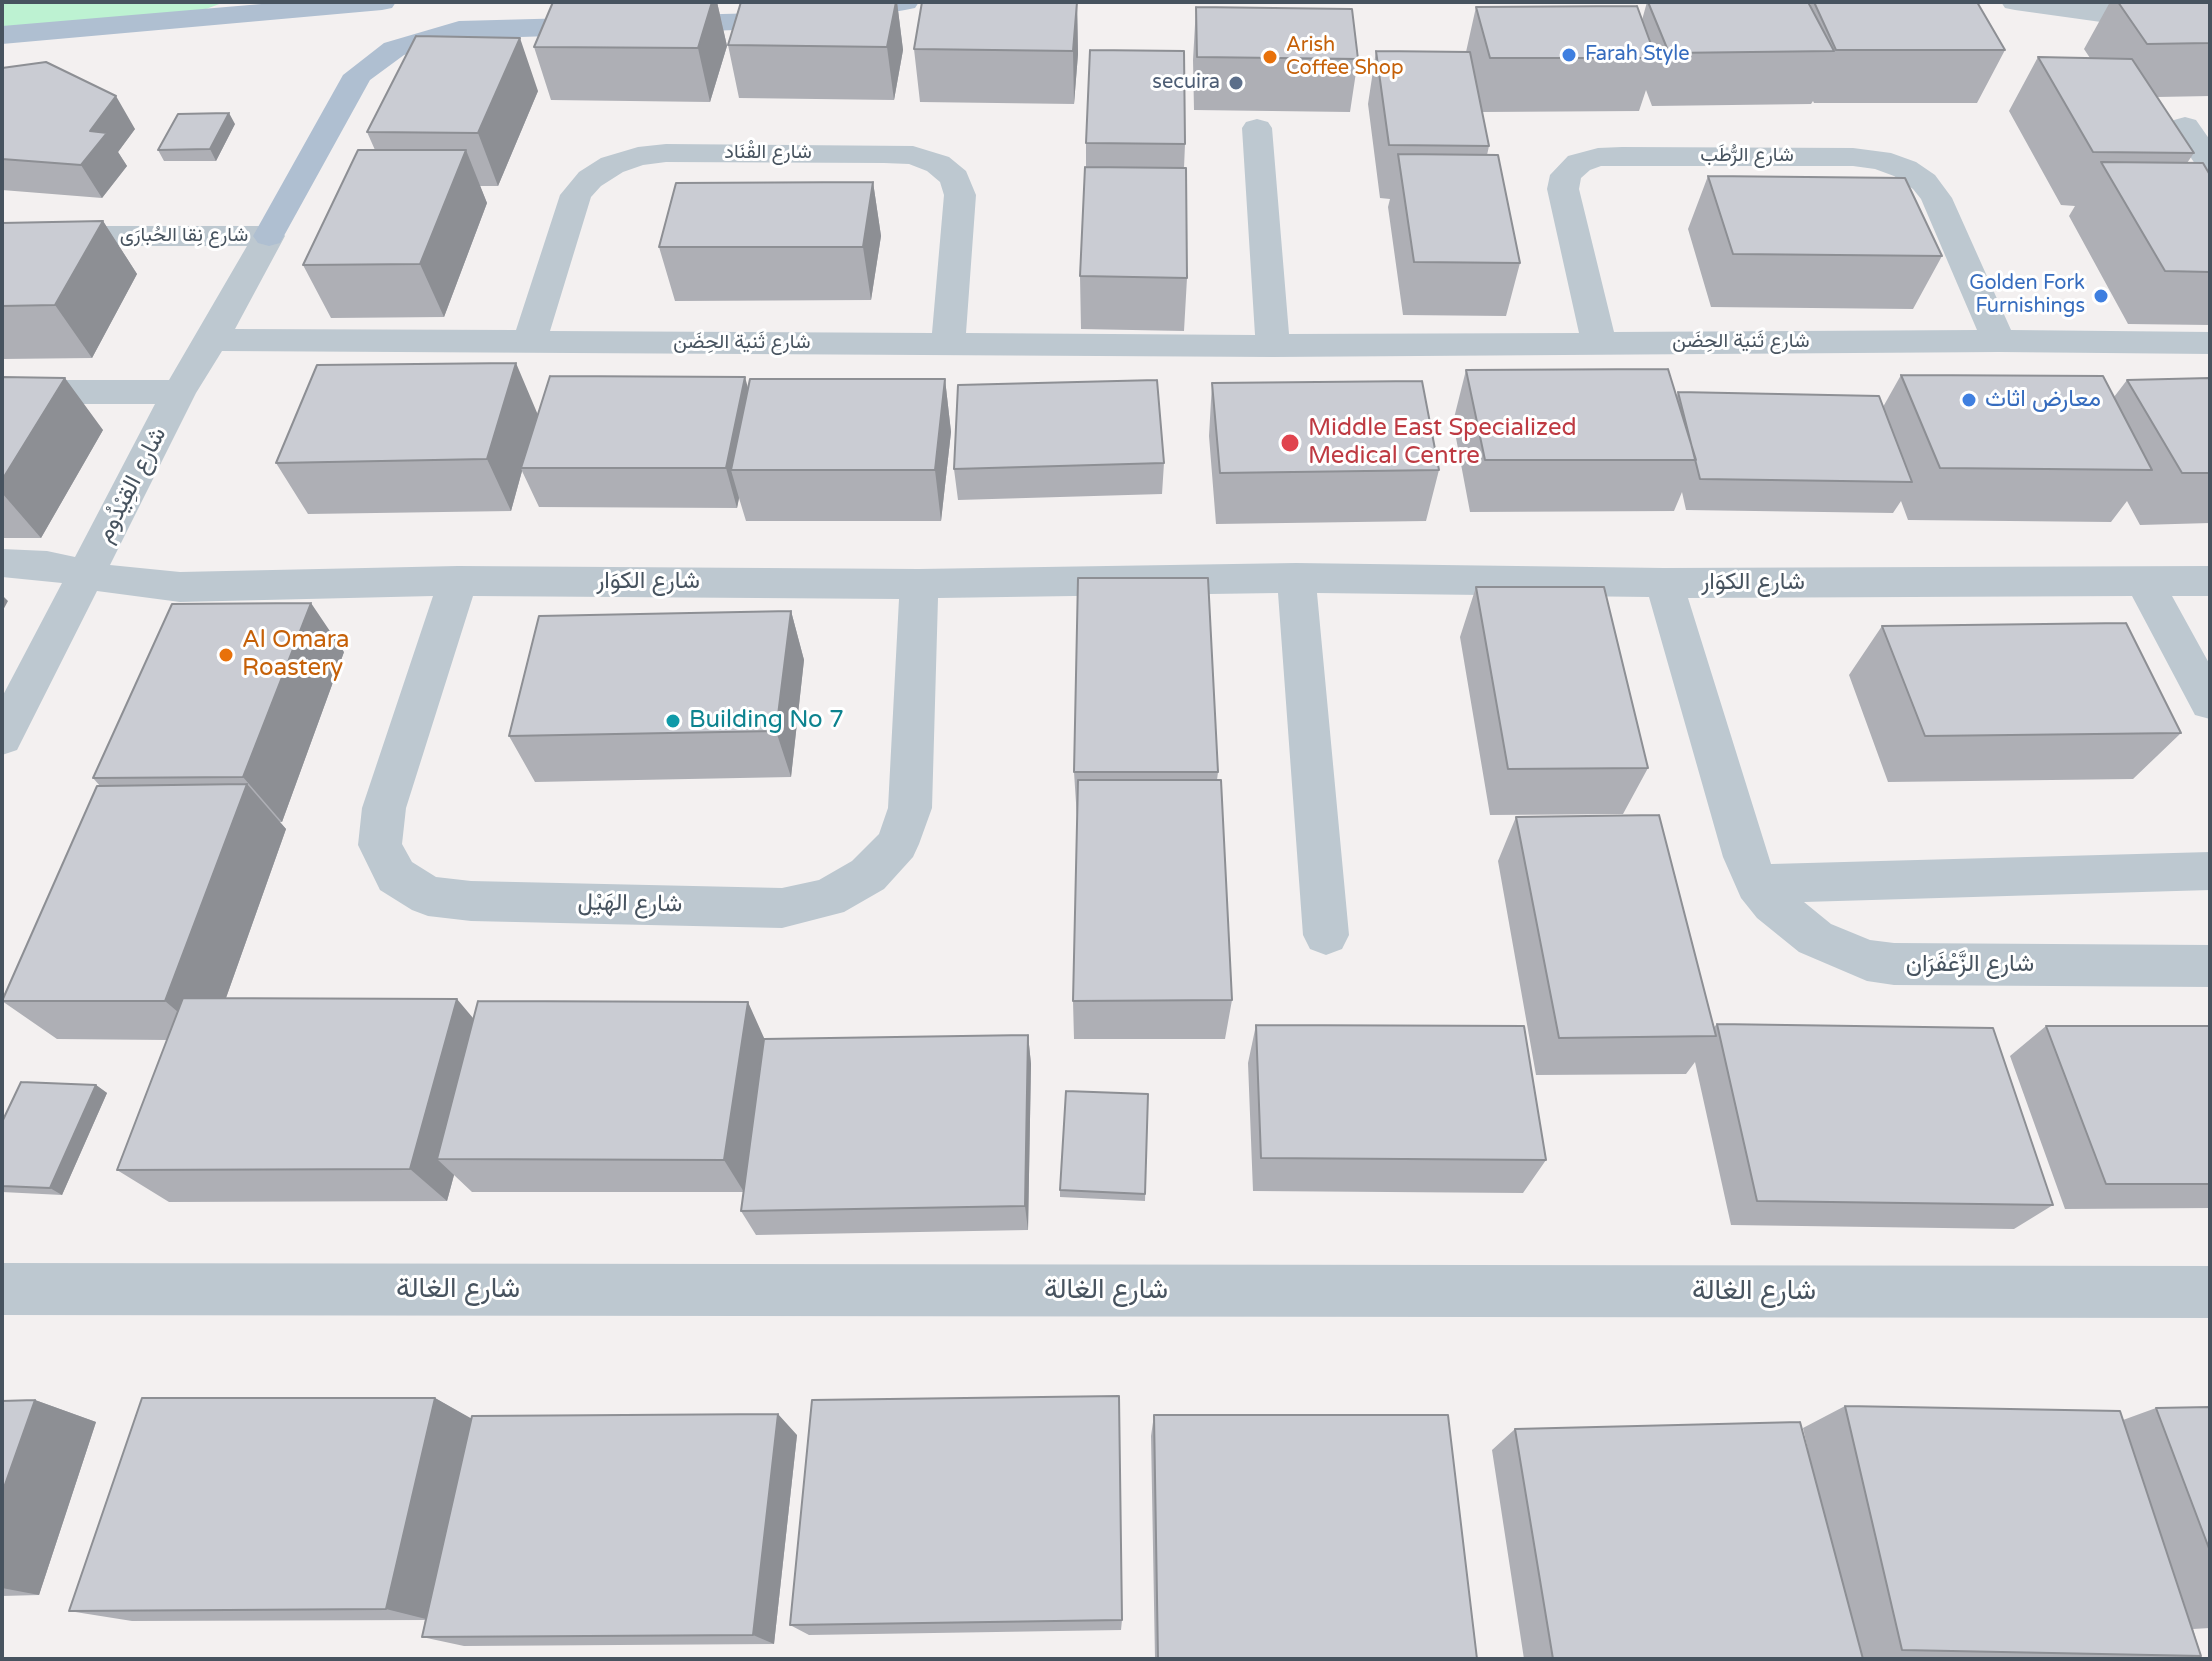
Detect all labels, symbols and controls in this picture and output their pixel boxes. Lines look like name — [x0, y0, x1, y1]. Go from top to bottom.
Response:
place label: Arish Coffee Shop — [1286, 34, 1403, 81]
place label: Farah Style — [1585, 43, 1690, 67]
marker: Farah Style — [1560, 46, 1578, 64]
marker: Arish Coffee Shop — [1261, 48, 1279, 66]
place label: secuira — [1152, 71, 1220, 95]
marker: secuira — [1227, 74, 1245, 92]
street label: شارع القْنَاد — [724, 141, 812, 165]
street label: شارع الرُّطَب — [1700, 144, 1794, 168]
street label: شارع نِقا الحُبارَى — [120, 224, 248, 248]
place label: Golden Fork Furnishings — [1969, 272, 2085, 319]
marker: Golden Fork Furnishings — [2092, 287, 2110, 305]
street label: شارع ثَنية الحِضَن — [1672, 330, 1810, 354]
street label: شارع ثَنية الحِضَن — [673, 331, 811, 355]
place label: معارض اثاث — [1985, 386, 2101, 414]
marker: معارض اثاث — [1960, 391, 1978, 409]
place label: Middle East Specialized Medical Centre — [1308, 415, 1577, 471]
street label: شارع القِيْدُوم — [91, 423, 173, 547]
marker: Middle East Specialized Medical Centre — [1279, 432, 1301, 454]
street label: شارع الكوَار — [596, 568, 700, 596]
street label: شارع الكوَار — [1701, 569, 1805, 597]
place label: Al Omara Roastery — [242, 627, 349, 683]
marker: Al Omara Roastery — [217, 646, 235, 664]
place label: Building No 7 — [689, 707, 844, 735]
marker: Building No 7 — [664, 712, 682, 730]
street label: شارع الهَيْل — [577, 889, 683, 919]
street label: شارع الزَّعْفَرَان — [1906, 951, 2034, 979]
street label: شارع الغالة — [396, 1273, 520, 1307]
street label: شارع الغالة — [1044, 1274, 1168, 1308]
street label: شارع الغالة — [1692, 1275, 1816, 1309]

